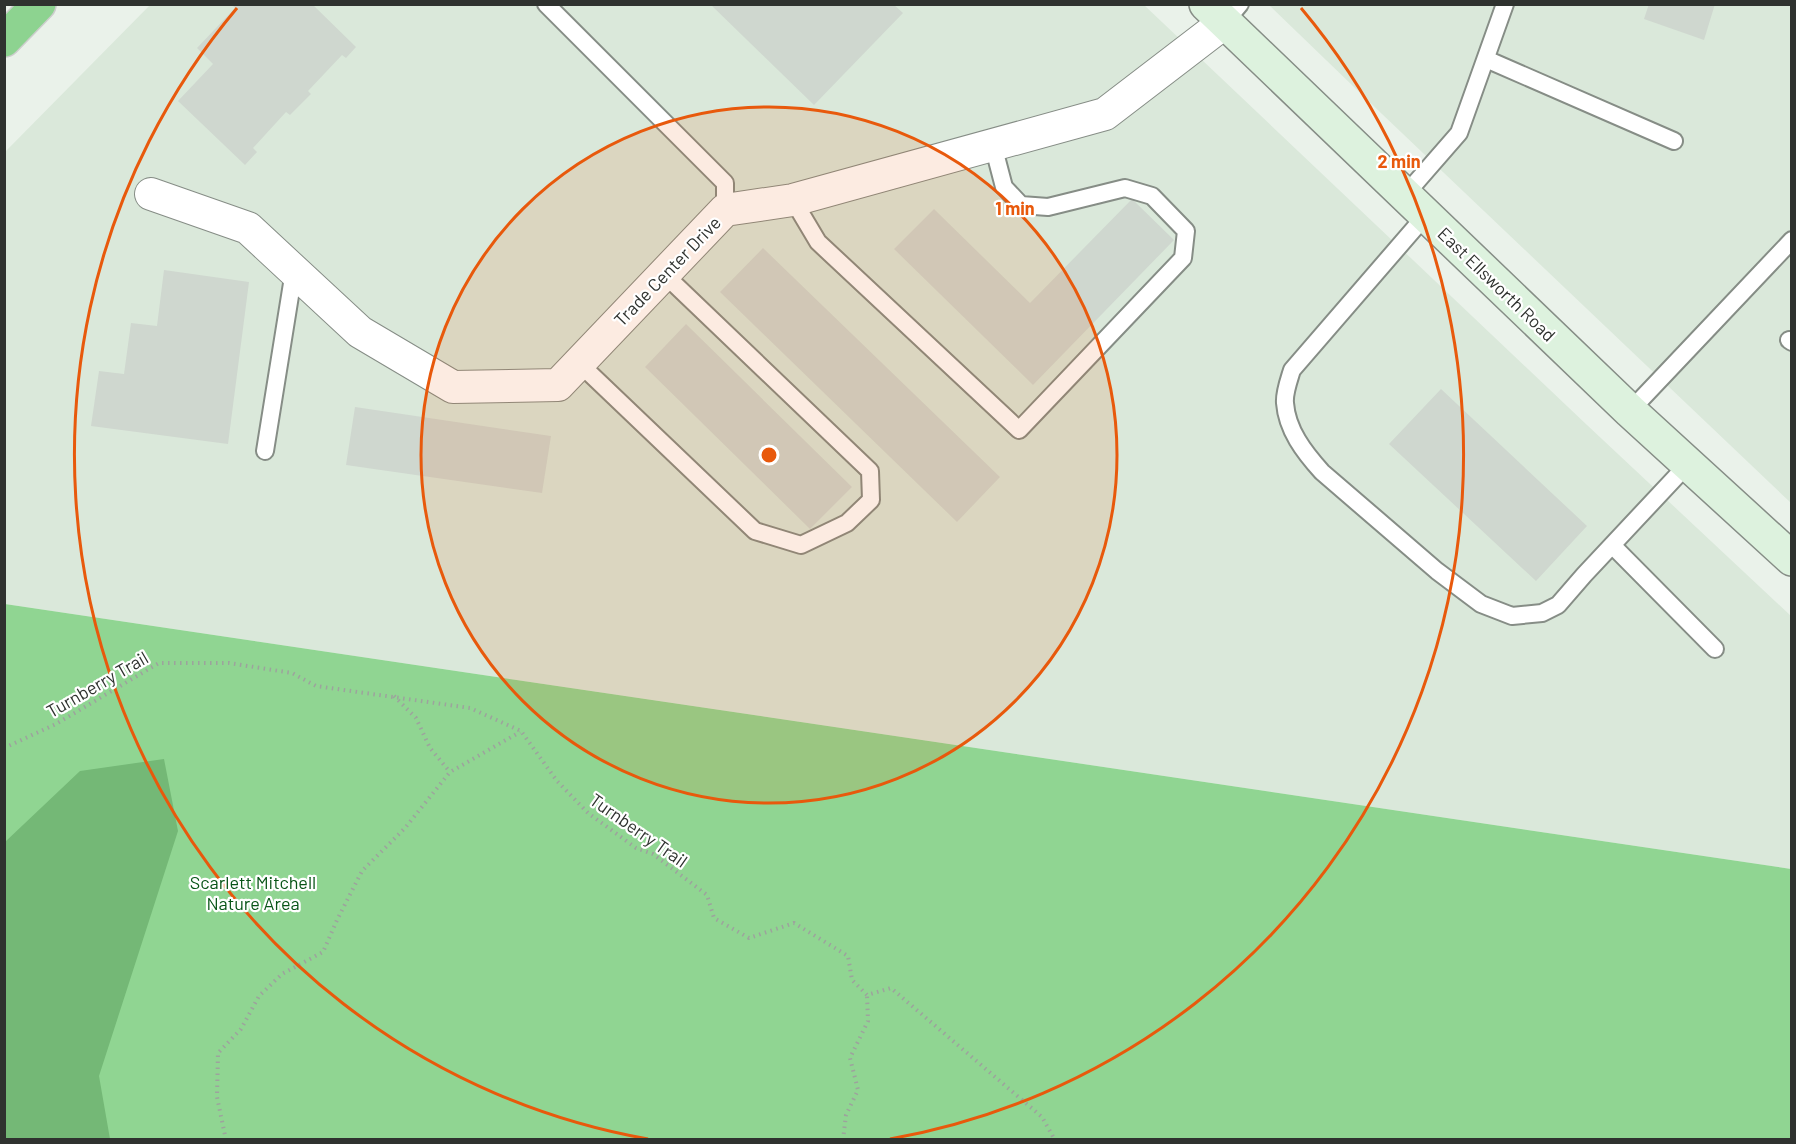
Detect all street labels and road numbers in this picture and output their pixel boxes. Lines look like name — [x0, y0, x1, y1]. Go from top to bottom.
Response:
street label: Trade Center Drive — [609, 211, 725, 331]
street label: East Ellsworth Road — [1434, 222, 1560, 346]
street label: Turnberry Trail — [42, 646, 152, 722]
street label: Turnberry Trail — [586, 788, 692, 872]

